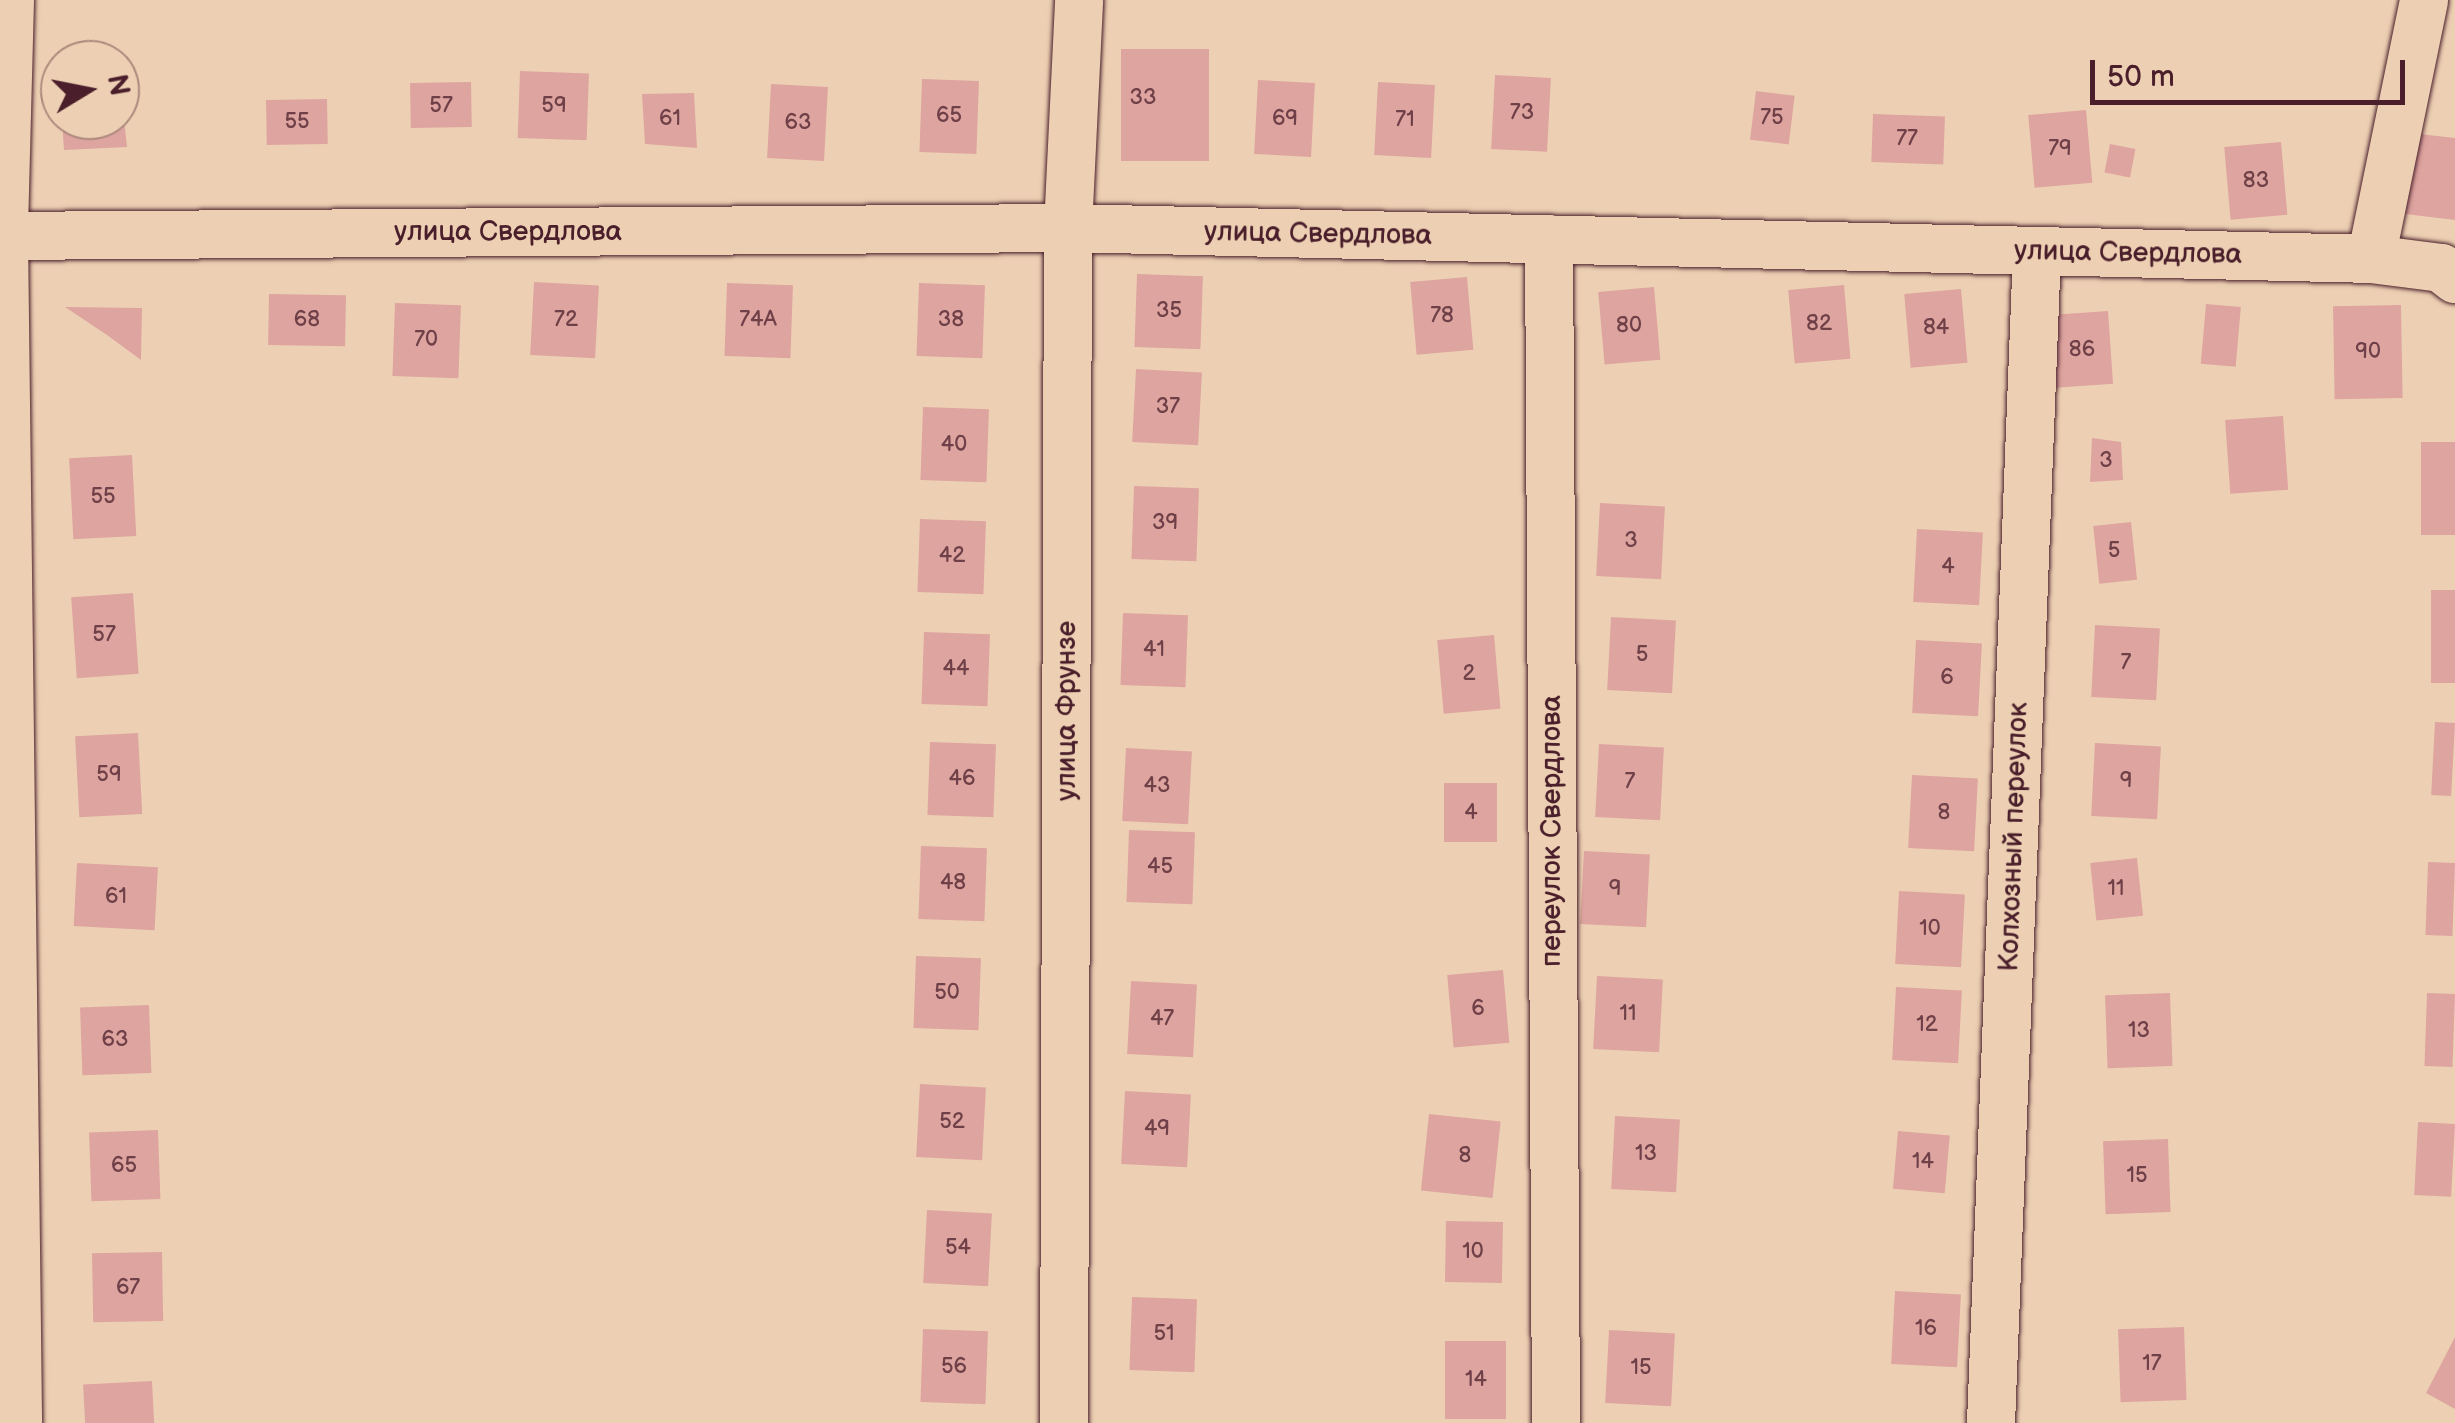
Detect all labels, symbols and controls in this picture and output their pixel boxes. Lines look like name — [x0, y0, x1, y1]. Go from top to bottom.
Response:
north arrow — [40, 40, 140, 140]
scale bar — [2095, 40, 2410, 102]
text: 50 m — [2107, 59, 2175, 95]
text: N — [100, 72, 136, 98]
house number: 33 — [1129, 85, 1157, 111]
house number: 57 — [429, 93, 453, 119]
house number: 59 — [541, 93, 567, 119]
house number: 73 — [1510, 100, 1534, 126]
house number: 65 — [936, 103, 962, 129]
house number: 75 — [1760, 105, 1784, 131]
house number: 61 — [659, 106, 681, 132]
house number: 69 — [1272, 106, 1298, 132]
house number: 71 — [1395, 107, 1415, 133]
house number: 55 — [284, 109, 310, 135]
house number: 63 — [785, 110, 811, 136]
house number: 77 — [1896, 126, 1918, 152]
house number: 79 — [2048, 136, 2072, 162]
house number: 83 — [2243, 168, 2269, 194]
street label: улица Свердлова — [394, 215, 622, 249]
street label: улица Свердлова — [1204, 215, 1432, 253]
street label: улица Свердлова — [2014, 234, 2242, 272]
house number: 35 — [1156, 298, 1182, 324]
house number: 78 — [1430, 303, 1454, 329]
house number: 68 — [294, 307, 320, 333]
house number: 72 — [554, 307, 578, 333]
house number: 74А — [739, 307, 777, 333]
house number: 38 — [938, 307, 964, 333]
house number: 82 — [1806, 311, 1832, 337]
house number: 80 — [1616, 313, 1642, 339]
house number: 84 — [1923, 315, 1949, 341]
house number: 70 — [414, 327, 438, 353]
house number: 86 — [2069, 337, 2095, 363]
house number: 90 — [2355, 339, 2381, 365]
house number: 37 — [1156, 394, 1180, 420]
house number: 40 — [941, 432, 967, 458]
house number: 3 — [2099, 448, 2113, 474]
house number: 55 — [90, 484, 116, 510]
house number: 39 — [1152, 510, 1178, 536]
house number: 3 — [1624, 528, 1638, 554]
house number: 5 — [2108, 538, 2120, 564]
house number: 42 — [939, 543, 965, 569]
house number: 4 — [1941, 554, 1955, 580]
street label: улица Фрунзе — [1050, 621, 1084, 801]
house number: 57 — [92, 622, 116, 648]
house number: 41 — [1143, 637, 1165, 663]
house number: 5 — [1636, 642, 1648, 668]
house number: 7 — [2121, 650, 2131, 676]
house number: 44 — [943, 656, 969, 682]
house number: 2 — [1463, 661, 1475, 687]
house number: 6 — [1940, 665, 1954, 691]
street label: переулок Свердлова — [1535, 695, 1569, 967]
street label: Колхозный переулок — [1993, 702, 2035, 972]
house number: 59 — [96, 762, 122, 788]
house number: 46 — [949, 766, 975, 792]
house number: 9 — [2120, 768, 2132, 794]
house number: 7 — [1625, 769, 1635, 795]
house number: 43 — [1144, 773, 1170, 799]
house number: 4 — [1464, 800, 1478, 826]
house number: 8 — [1938, 800, 1950, 826]
house number: 45 — [1147, 854, 1173, 880]
house number: 48 — [940, 870, 966, 896]
house number: 9 — [1609, 876, 1621, 902]
house number: 11 — [2107, 876, 2125, 902]
house number: 61 — [105, 884, 127, 910]
house number: 10 — [1919, 916, 1941, 942]
house number: 50 — [934, 980, 960, 1006]
house number: 6 — [1471, 996, 1485, 1022]
house number: 11 — [1619, 1001, 1637, 1027]
house number: 47 — [1150, 1006, 1174, 1032]
house number: 12 — [1916, 1012, 1938, 1038]
house number: 13 — [2128, 1018, 2150, 1044]
house number: 63 — [102, 1027, 128, 1053]
house number: 52 — [939, 1109, 965, 1135]
house number: 49 — [1144, 1116, 1170, 1142]
house number: 13 — [1635, 1141, 1657, 1167]
house number: 8 — [1459, 1143, 1471, 1169]
house number: 14 — [1912, 1149, 1934, 1175]
house number: 65 — [111, 1153, 137, 1179]
house number: 15 — [2126, 1163, 2148, 1189]
house number: 54 — [945, 1235, 971, 1261]
house number: 10 — [1462, 1239, 1484, 1265]
house number: 67 — [116, 1275, 140, 1301]
house number: 16 — [1915, 1316, 1937, 1342]
house number: 51 — [1153, 1321, 1175, 1347]
house number: 17 — [2142, 1351, 2162, 1377]
house number: 56 — [941, 1354, 967, 1380]
house number: 15 — [1630, 1355, 1652, 1381]
house number: 14 — [1465, 1367, 1487, 1393]

